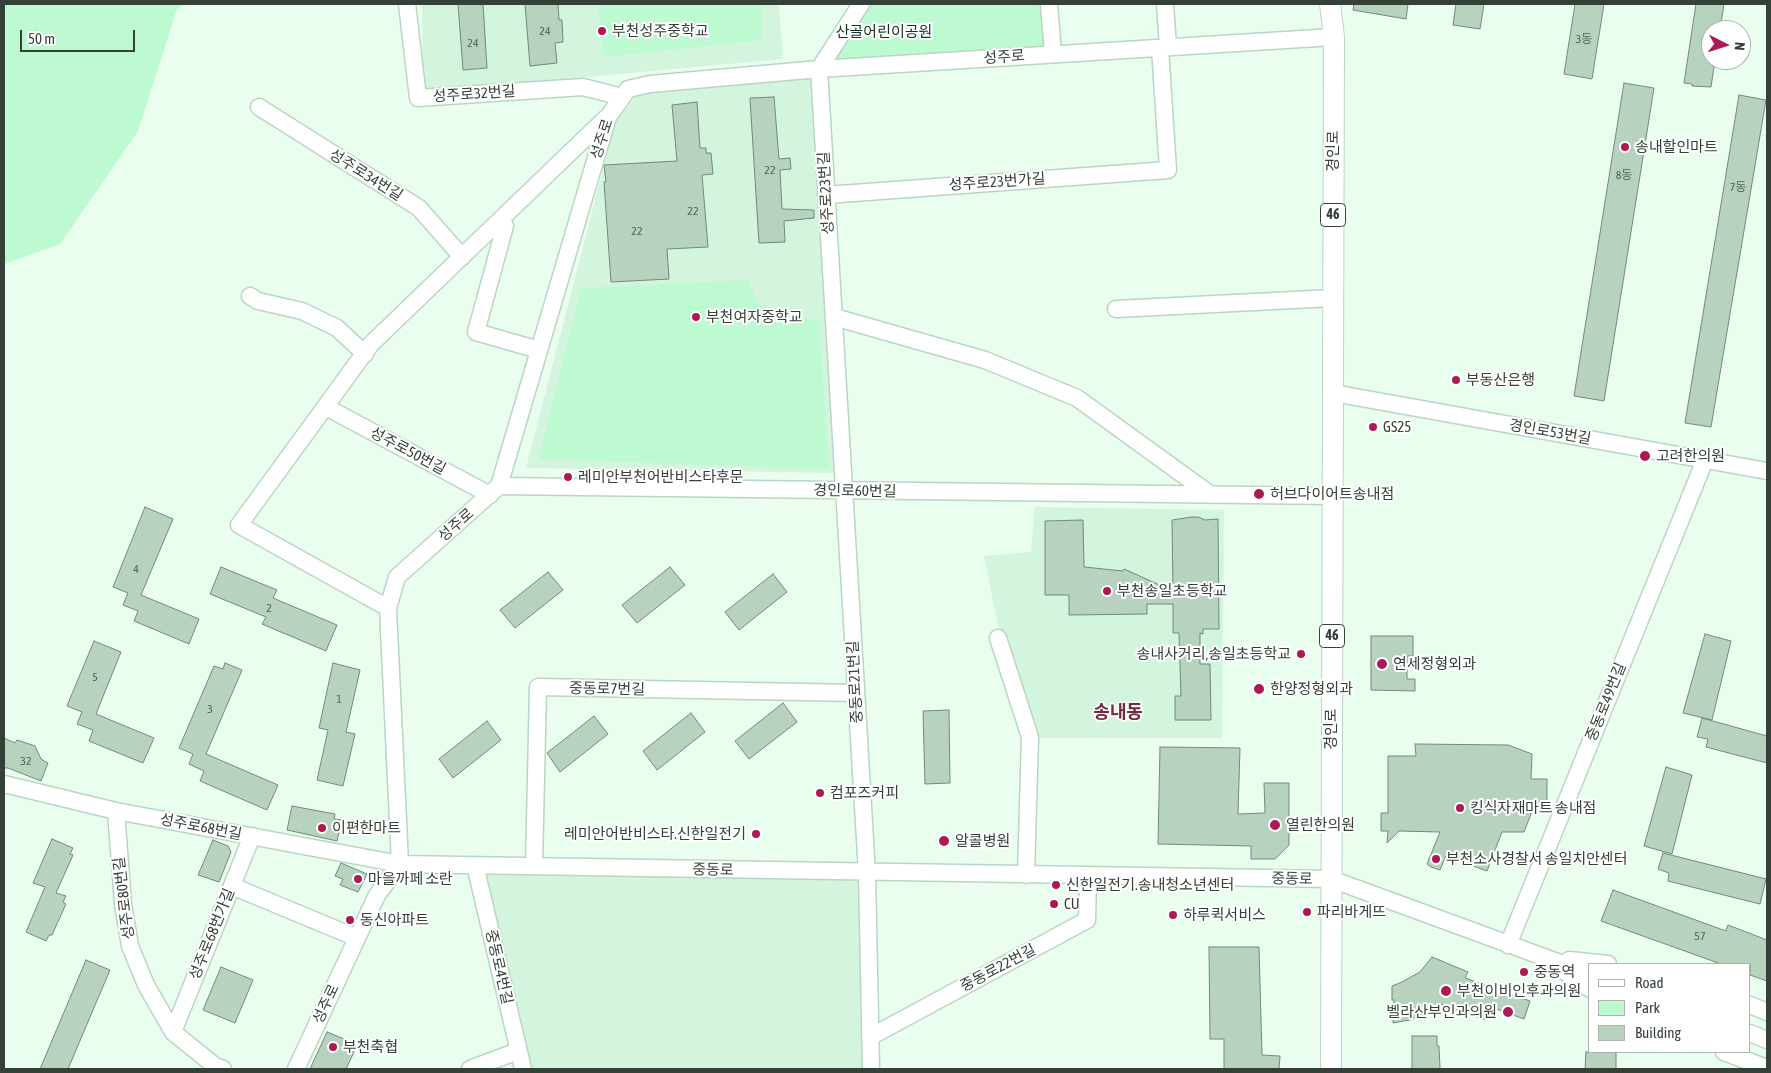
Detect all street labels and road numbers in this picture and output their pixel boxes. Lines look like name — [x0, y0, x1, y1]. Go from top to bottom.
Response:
street label: 성주로 — [983, 47, 1025, 67]
street label: 성주로32번길 — [432, 82, 516, 106]
street label: 성주로 — [587, 117, 617, 161]
street label: 경인로 — [1324, 130, 1342, 172]
street label: 성주로34번길 — [326, 145, 406, 205]
street label: 성주로23번길 — [815, 151, 837, 235]
street label: 성주로23번가길 — [948, 170, 1046, 194]
road number: 46 — [1320, 204, 1346, 226]
street label: 경인로53번길 — [1508, 416, 1592, 448]
street label: 성주로50번길 — [367, 424, 449, 478]
street label: 경인로60번길 — [813, 481, 897, 501]
street label: 성주로 — [434, 505, 478, 545]
road number: 46 — [1320, 624, 1344, 648]
street label: 중동로21번길 — [844, 640, 866, 724]
street label: 중동로49번길 — [1582, 660, 1630, 744]
street label: 중동로7번길 — [569, 679, 645, 699]
street label: 경인로 — [1322, 708, 1340, 750]
street label: 성주로68번길 — [158, 810, 244, 844]
street label: 성주로80번길 — [110, 856, 138, 940]
street label: 중동로 — [692, 861, 734, 879]
street label: 중동로 — [1271, 870, 1313, 888]
street label: 성주로68번가길 — [186, 886, 238, 982]
street label: 중동로4번길 — [482, 928, 516, 1006]
street label: 중동로22번길 — [957, 941, 1039, 995]
street label: 성주로 — [309, 981, 343, 1027]

